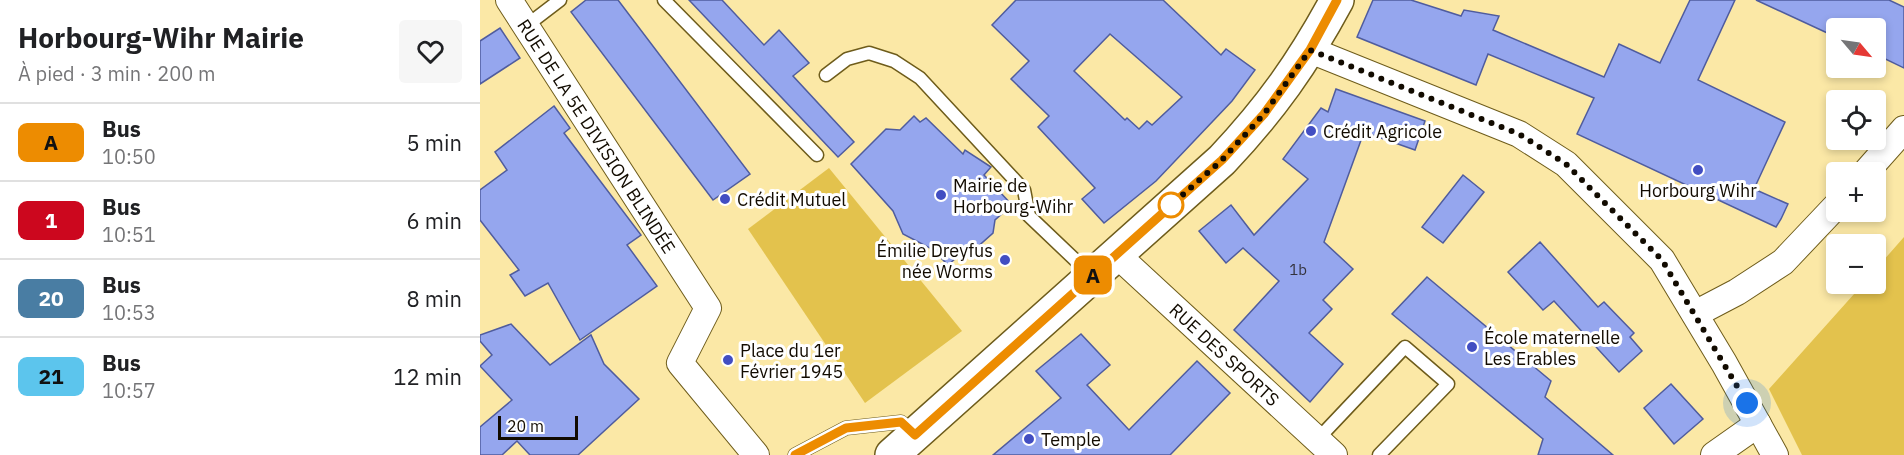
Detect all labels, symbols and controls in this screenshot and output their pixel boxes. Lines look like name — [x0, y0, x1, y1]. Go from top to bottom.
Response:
street label: RUE DE LA 5E DIVISION BLINDÉE — [513, 15, 681, 258]
north arrow — [1826, 18, 1886, 78]
map controls — [1826, 18, 1886, 294]
text: Horbourg-Wihr Mairie — [18, 19, 304, 56]
button: heart — [399, 20, 462, 83]
text: À pied · 3 min · 200 m — [18, 60, 215, 87]
button: locate — [1826, 90, 1886, 150]
text: Bus — [102, 114, 141, 143]
place label: Crédit Agricole — [1323, 120, 1442, 143]
marker: Crédit Agricole — [1304, 124, 1318, 138]
text: A — [44, 128, 58, 156]
text: 5 min — [406, 128, 462, 157]
text: 10:50 — [102, 143, 156, 170]
button: + — [1826, 162, 1886, 222]
marker: Horbourg Wihr — [1691, 163, 1705, 177]
place label: Mairie de Horbourg-Wihr — [953, 174, 1074, 218]
place label: Horbourg Wihr — [1639, 179, 1757, 202]
place label: Crédit Mutuel — [737, 188, 846, 211]
marker: Mairie de Horbourg-Wihr — [934, 188, 948, 202]
text: Bus — [102, 192, 141, 221]
marker: Crédit Mutuel — [718, 192, 732, 206]
unlabelled marker — [1158, 192, 1184, 218]
text: 1 — [45, 206, 57, 234]
text: 6 min — [406, 206, 462, 235]
text: 10:51 — [102, 221, 156, 248]
button: − — [1826, 234, 1886, 294]
place label: Émilie Dreyfus née Worms — [877, 239, 993, 283]
marker: Émilie Dreyfus née Worms — [998, 253, 1012, 267]
line badge: A — [1074, 256, 1112, 294]
house number: 1b — [1289, 260, 1307, 279]
text: A — [1086, 261, 1100, 289]
text: Bus — [102, 270, 141, 299]
text: 20 — [38, 284, 64, 312]
text: 8 min — [406, 284, 462, 313]
street label: RUE DES SPORTS — [1165, 298, 1285, 411]
text: 10:53 — [102, 299, 156, 326]
place label: École maternelle Les Erables — [1484, 326, 1620, 370]
place label: Place du 1er Février 1945 — [740, 339, 843, 383]
marker: École maternelle Les Erables — [1465, 340, 1479, 354]
text: Bus — [102, 348, 141, 377]
marker: Place du 1er Février 1945 — [721, 353, 735, 367]
text: 21 — [38, 362, 64, 390]
text: 12 min — [393, 362, 462, 391]
text: 10:57 — [102, 377, 156, 404]
your location — [1732, 388, 1762, 418]
scale bar — [498, 413, 578, 440]
text: 20 m — [507, 416, 544, 436]
place label: Temple — [1041, 428, 1101, 451]
marker: Temple — [1022, 432, 1036, 446]

